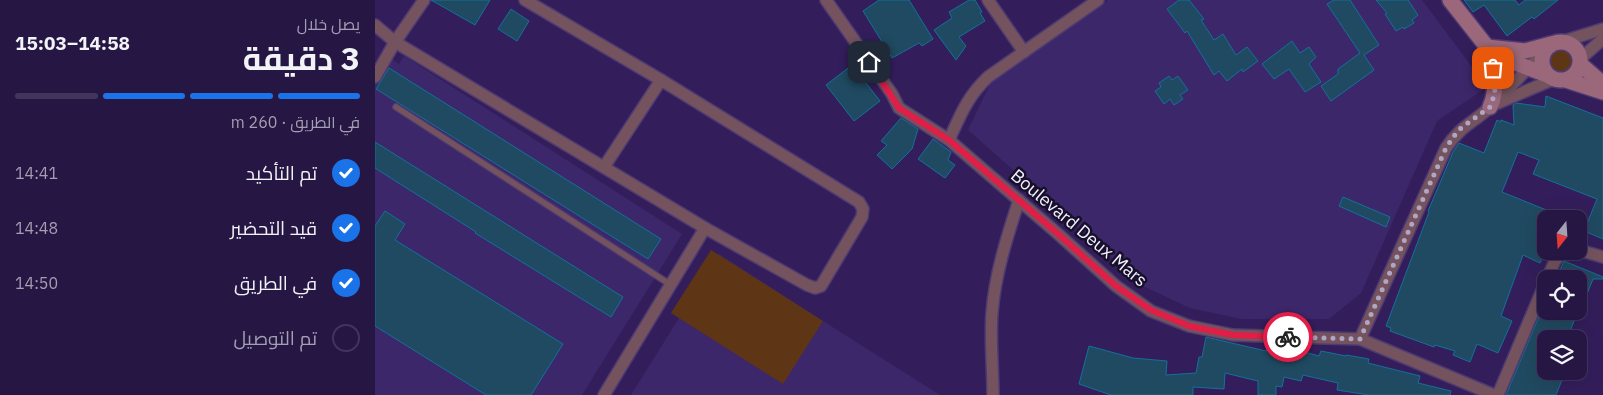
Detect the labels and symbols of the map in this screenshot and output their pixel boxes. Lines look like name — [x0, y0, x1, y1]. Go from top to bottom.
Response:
pin — [848, 41, 890, 83]
pin — [1472, 47, 1514, 89]
street label: Boulevard Deux Mars — [1006, 164, 1152, 291]
north arrow — [1537, 210, 1587, 260]
courier — [1263, 312, 1313, 362]

